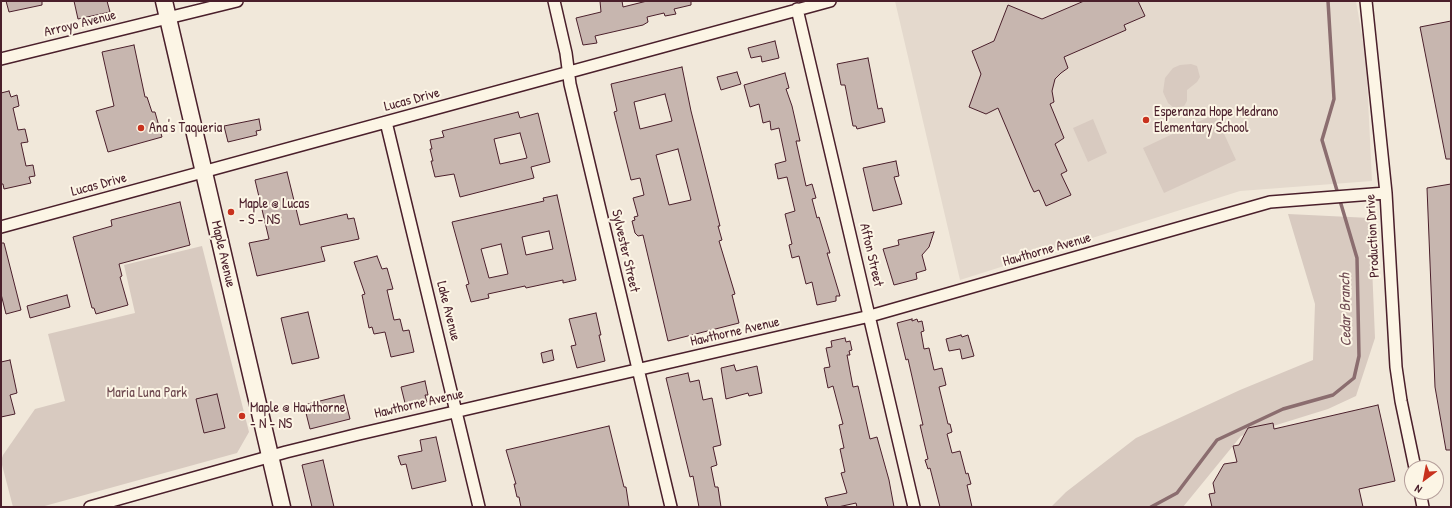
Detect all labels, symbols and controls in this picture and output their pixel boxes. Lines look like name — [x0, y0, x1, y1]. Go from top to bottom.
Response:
street label: Arroyo Avenue — [42, 7, 118, 41]
street label: Lucas Drive — [382, 85, 442, 115]
place label: Esperanza Hope Medrano Elementary School — [1154, 104, 1278, 136]
marker: Esperanza Hope Medrano Elementary School — [1141, 115, 1151, 125]
place label: Ana's Taqueria — [149, 120, 222, 136]
marker: Ana's Taqueria — [136, 123, 146, 133]
street label: Lucas Drive — [69, 170, 129, 200]
street label: Production Drive — [1362, 194, 1384, 278]
place label: Maple @ Lucas - S - NS — [239, 196, 309, 228]
marker: Maple @ Lucas - S - NS — [226, 207, 236, 217]
street label: Sylvester Street — [607, 208, 643, 294]
street label: Maple Avenue — [207, 219, 239, 289]
street label: Afton Street — [856, 222, 886, 288]
street label: Hawthorne Avenue — [1001, 229, 1093, 271]
water label: Cedar Branch — [1336, 273, 1356, 347]
street label: Lake Avenue — [432, 279, 464, 343]
street label: Hawthorne Avenue — [689, 314, 781, 350]
park label: Maria Luna Park — [107, 385, 187, 401]
street label: Hawthorne Avenue — [373, 386, 465, 422]
place label: Maple @ Hawthorne - N - NS — [250, 400, 345, 432]
marker: Maple @ Hawthorne - N - NS — [237, 411, 247, 421]
north arrow — [1404, 460, 1444, 500]
text: N — [1412, 482, 1424, 497]

